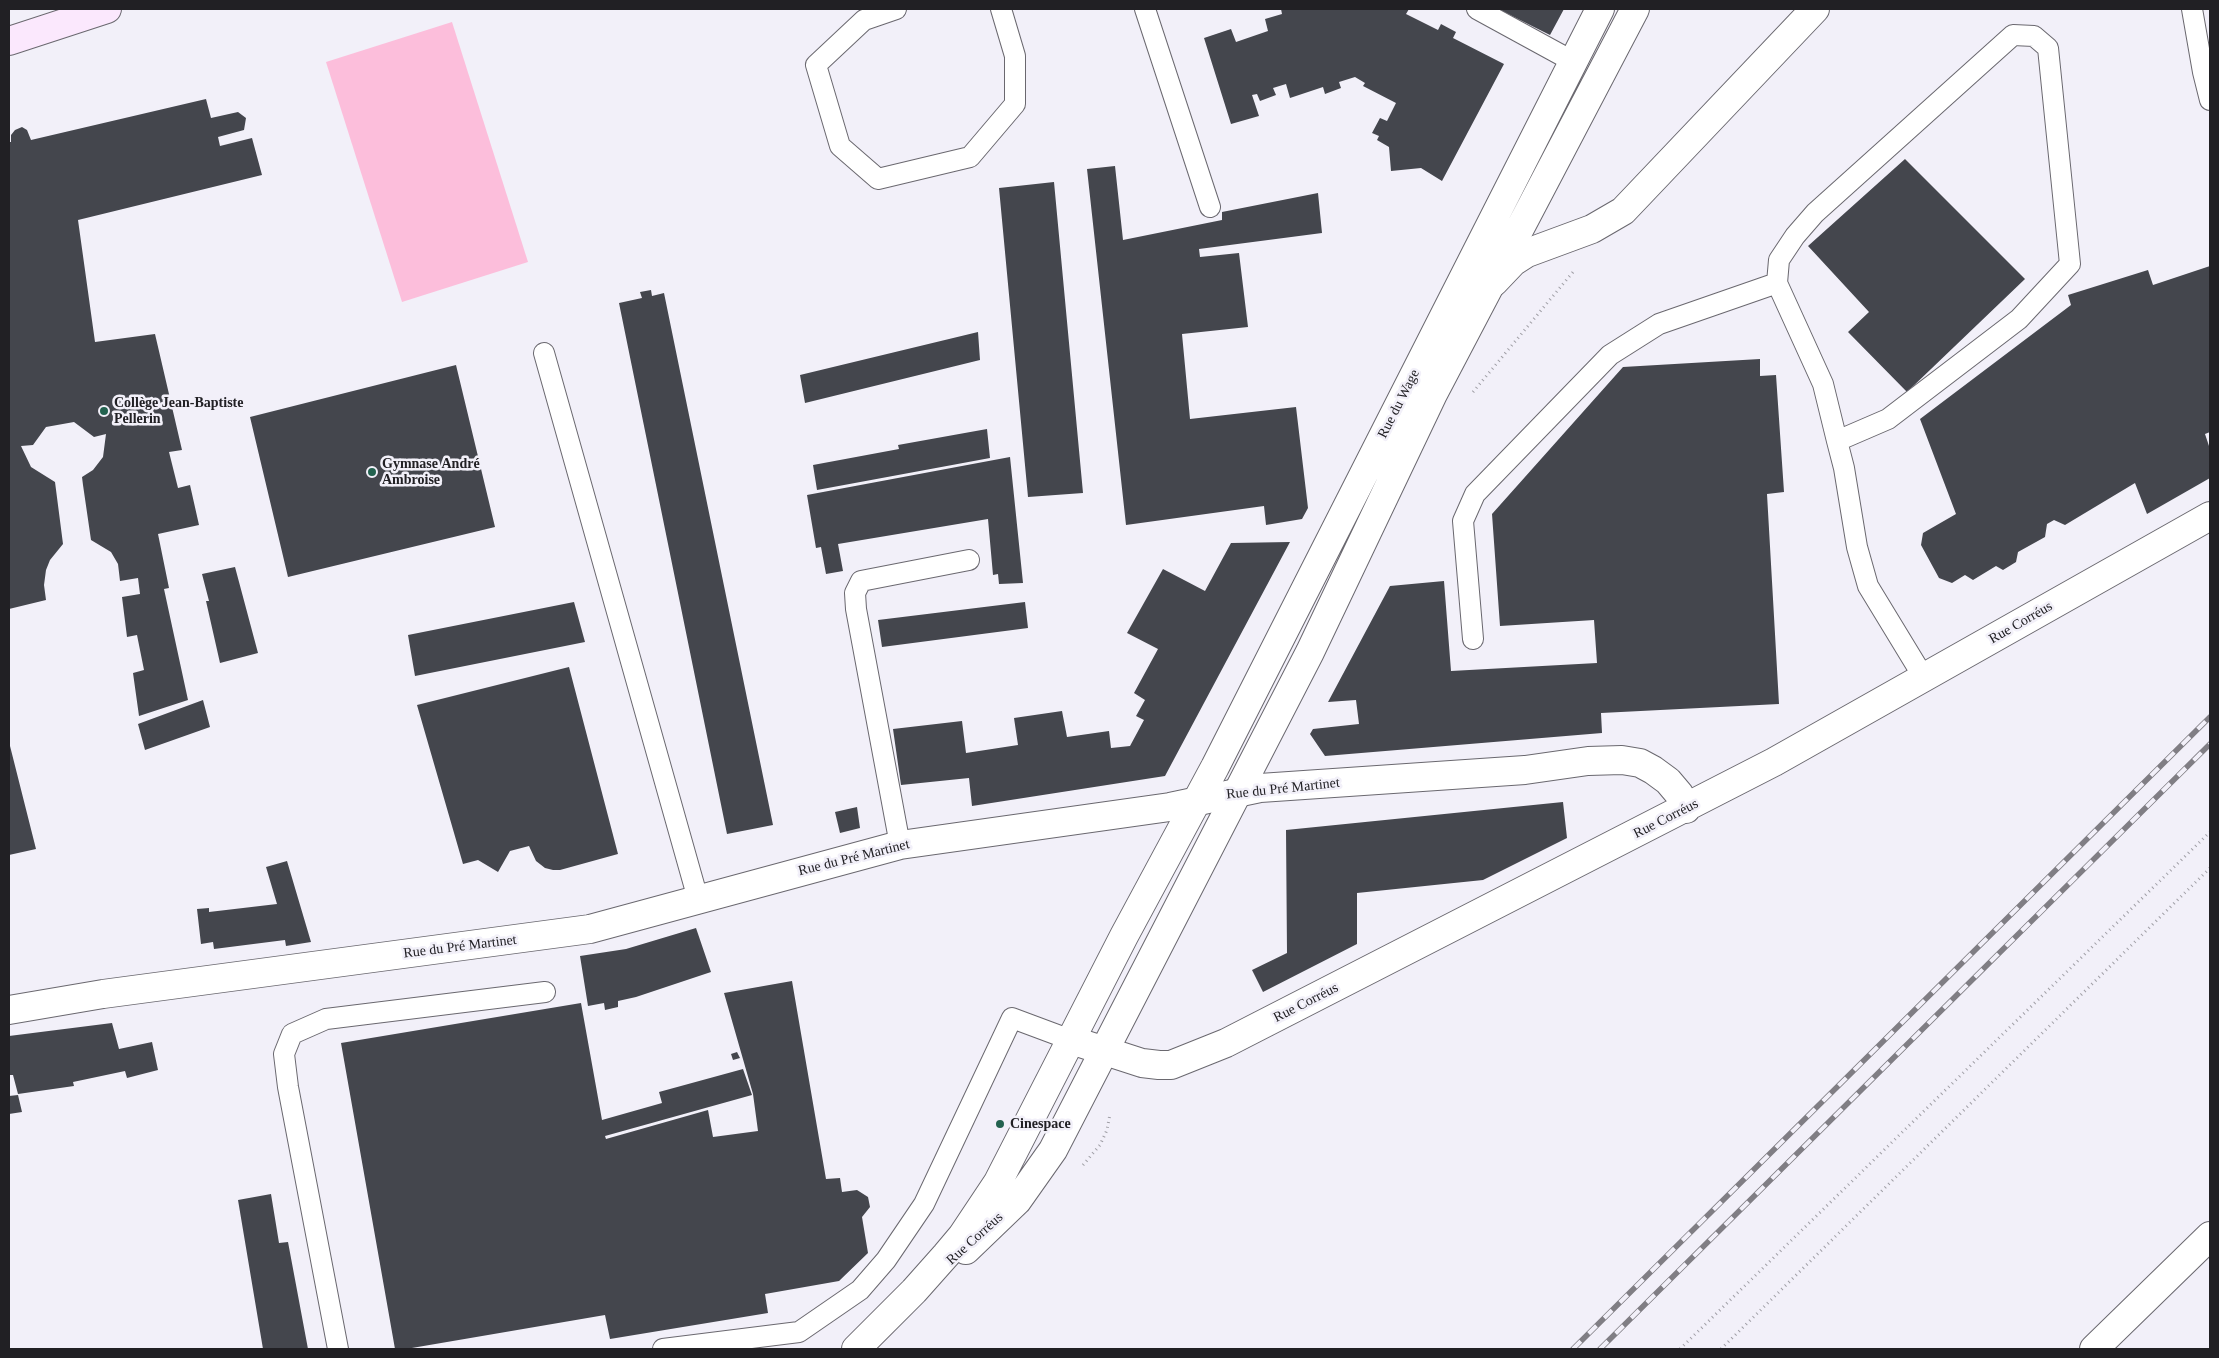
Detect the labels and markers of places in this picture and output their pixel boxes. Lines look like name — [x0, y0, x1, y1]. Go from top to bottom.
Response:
place label: Collège Jean-Baptiste Pellerin — [114, 395, 243, 428]
marker: Collège Jean-Baptiste Pellerin — [98, 405, 110, 417]
place label: Gymnase André Ambroise — [382, 456, 480, 488]
marker: Gymnase André Ambroise — [366, 466, 378, 478]
place label: Cinespace — [1010, 1116, 1071, 1132]
marker: Cinespace — [994, 1118, 1006, 1130]

